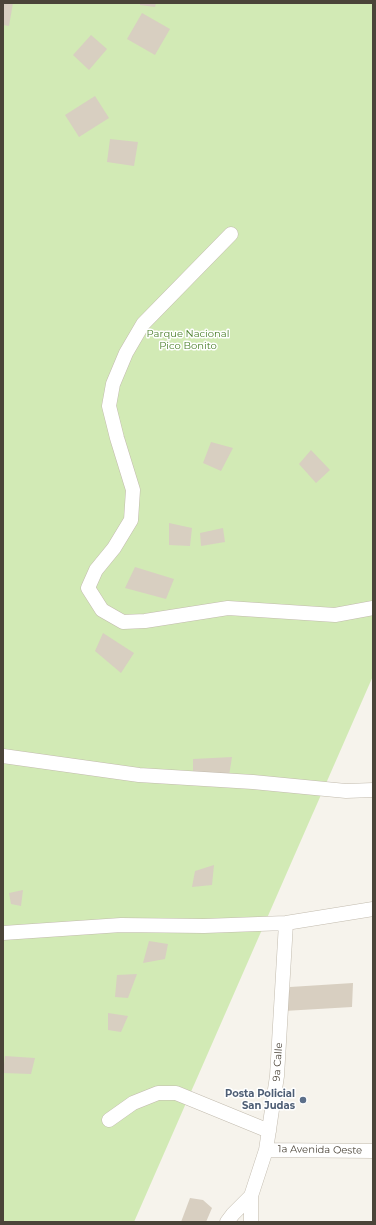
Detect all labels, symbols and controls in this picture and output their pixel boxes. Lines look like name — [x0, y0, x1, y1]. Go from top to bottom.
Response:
park label: Parque Nacional Pico Bonito — [147, 328, 229, 352]
street label: 9a Calle — [271, 1042, 285, 1082]
place label: Posta Policial San Judas — [225, 1088, 295, 1112]
marker: Posta Policial San Judas — [298, 1095, 308, 1105]
street label: 1a Avenida Oeste — [278, 1143, 362, 1157]

